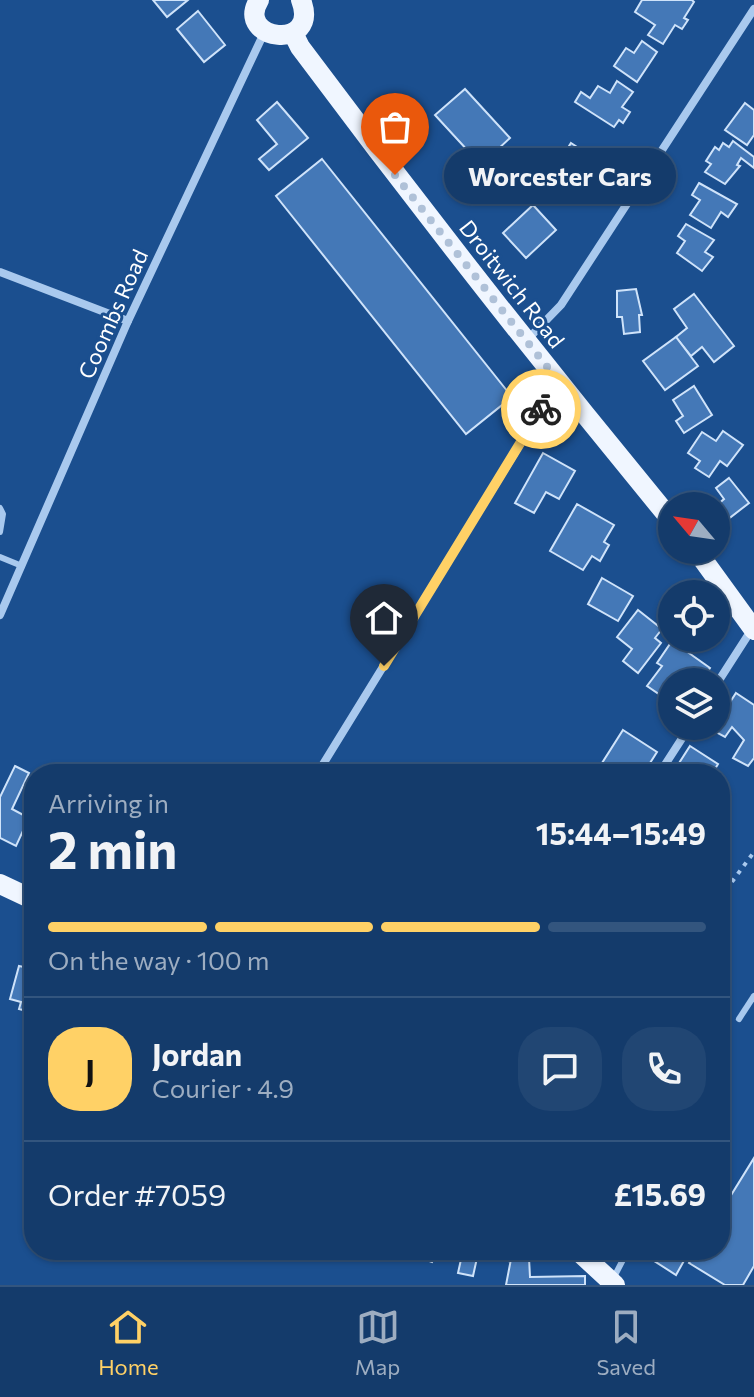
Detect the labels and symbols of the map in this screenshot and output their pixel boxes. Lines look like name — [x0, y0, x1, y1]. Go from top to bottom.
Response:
pin — [361, 93, 429, 175]
callout: Worcester Cars — [443, 147, 675, 203]
street label: Droitwich Road — [454, 214, 571, 353]
street label: Coombs Road — [72, 245, 153, 383]
courier — [501, 369, 581, 449]
north arrow — [658, 492, 730, 564]
pin — [350, 584, 418, 666]

